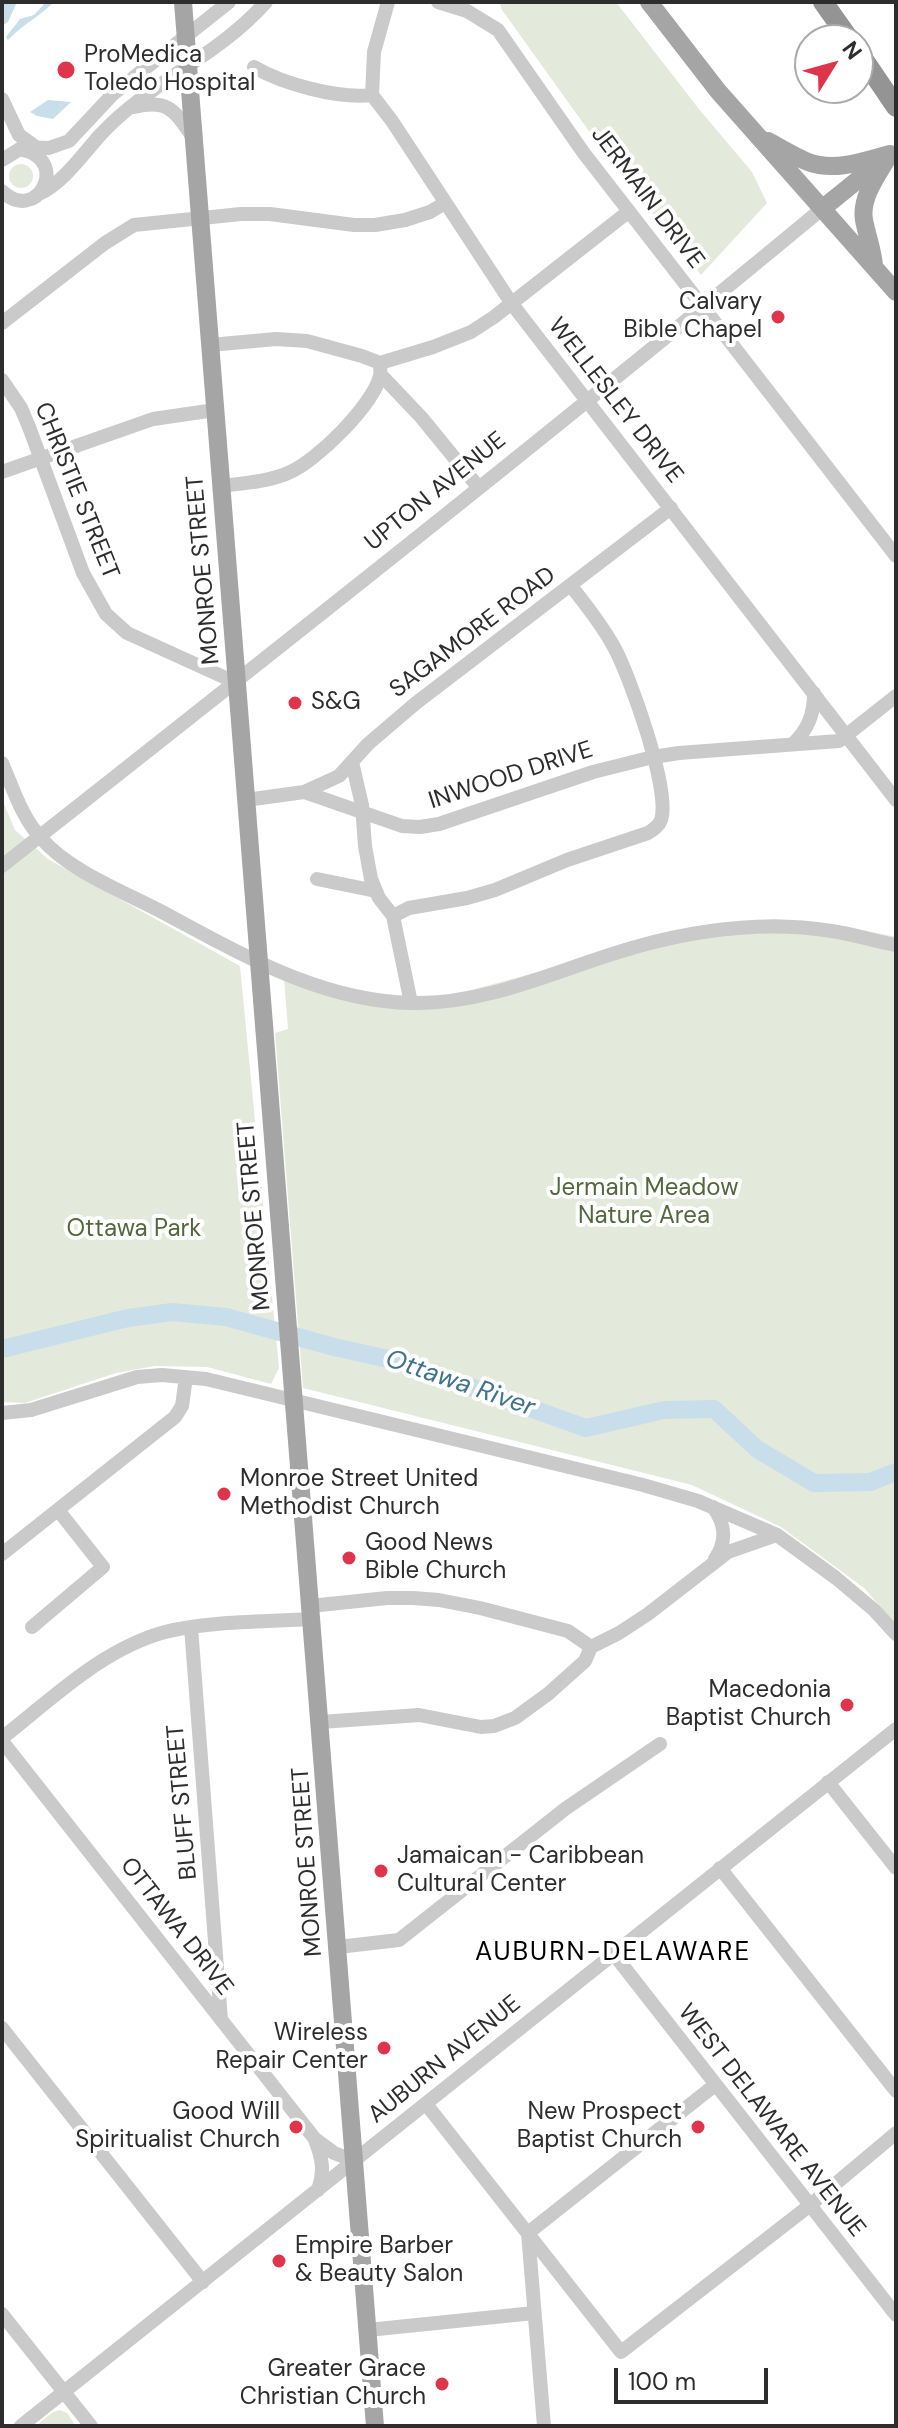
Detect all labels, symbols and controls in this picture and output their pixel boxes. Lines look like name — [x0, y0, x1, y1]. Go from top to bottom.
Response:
north arrow — [794, 24, 874, 104]
text: N — [836, 35, 868, 66]
place label: ProMedica Toledo Hospital — [84, 42, 255, 98]
marker: ProMedica Toledo Hospital — [55, 59, 77, 81]
street label: JERMAIN DRIVE — [584, 121, 710, 275]
place label: Calvary Bible Chapel — [623, 289, 762, 345]
marker: Calvary Bible Chapel — [769, 308, 787, 326]
street label: WELLESLEY DRIVE — [541, 313, 689, 489]
street label: CHRISTIE STREET — [27, 399, 125, 583]
street label: UPTON AVENUE — [360, 426, 512, 558]
street label: MONROE STREET — [181, 474, 227, 666]
street label: SAGAMORE ROAD — [384, 561, 562, 705]
place label: S&G — [311, 689, 361, 717]
marker: S&G — [286, 694, 304, 712]
street label: INWOOD DRIVE — [425, 736, 597, 816]
street label: MONROE STREET — [232, 1120, 278, 1312]
park label: Jermain Meadow Nature Area — [550, 1175, 738, 1231]
park label: Ottawa Park — [67, 1216, 201, 1244]
water label: Ottawa River — [381, 1344, 539, 1424]
place label: Monroe Street United Methodist Church — [240, 1466, 478, 1522]
marker: Monroe Street United Methodist Church — [215, 1485, 233, 1503]
place label: Good News Bible Church — [365, 1530, 506, 1586]
marker: Good News Bible Church — [340, 1549, 358, 1567]
place label: Macedonia Baptist Church — [666, 1677, 831, 1733]
marker: Macedonia Baptist Church — [838, 1696, 856, 1714]
street label: BLUFF STREET — [162, 1723, 204, 1881]
street label: MONROE STREET — [287, 1766, 329, 1958]
place label: Jamaican - Caribbean Cultural Center — [397, 1843, 644, 1899]
street label: OTTAWA DRIVE — [113, 1852, 239, 2002]
marker: Jamaican - Caribbean Cultural Center — [372, 1862, 390, 1880]
district label: AUBURN-DELAWARE — [475, 1937, 751, 1969]
street label: AUBURN AVENUE — [363, 1990, 527, 2130]
street label: WEST DELAWARE AVENUE — [671, 1999, 871, 2243]
place label: Wireless Repair Center — [216, 2020, 368, 2076]
marker: Wireless Repair Center — [375, 2039, 393, 2057]
place label: Good Will Spiritualist Church — [75, 2099, 280, 2155]
place label: New Prospect Baptist Church — [517, 2099, 682, 2155]
marker: Good Will Spiritualist Church — [287, 2118, 305, 2136]
marker: New Prospect Baptist Church — [689, 2118, 707, 2136]
place label: Empire Barber & Beauty Salon — [295, 2233, 463, 2289]
marker: Empire Barber & Beauty Salon — [270, 2252, 288, 2270]
scale bar — [618, 2352, 772, 2402]
place label: Greater Grace Christian Church — [240, 2356, 426, 2412]
text: 100 m — [628, 2366, 696, 2397]
marker: Greater Grace Christian Church — [433, 2375, 451, 2393]

